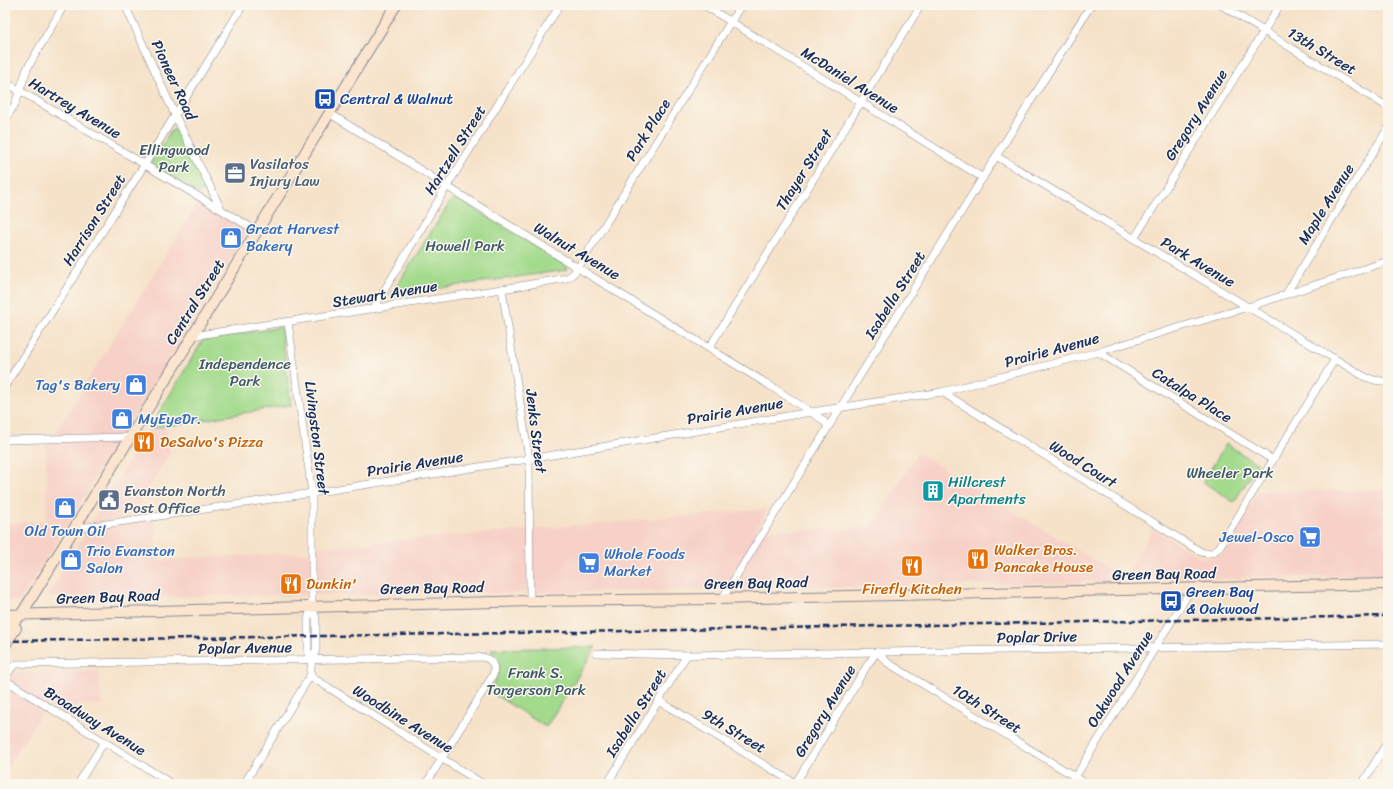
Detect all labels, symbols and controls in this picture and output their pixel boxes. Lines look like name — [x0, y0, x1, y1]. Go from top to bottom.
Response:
street label: 13th Street — [1282, 20, 1362, 82]
street label: Pioneer Road — [144, 35, 204, 125]
street label: McDaniel Avenue — [796, 39, 904, 121]
street label: Gregory Avenue — [1157, 64, 1235, 166]
street label: Hartrey Avenue — [24, 70, 127, 146]
bus stop icon: Central & Walnut — [312, 86, 338, 112]
place label: Central & Walnut — [340, 86, 454, 112]
street label: Park Place — [618, 93, 678, 167]
street label: Hartzell Street — [417, 100, 493, 200]
street label: Thayer Street — [768, 123, 840, 216]
park label: Ellingwood Park — [139, 137, 210, 180]
place label: Vasilatos Injury Law — [249, 151, 320, 194]
street label: Maple Avenue — [1291, 158, 1361, 250]
office icon: Vasilatos Injury Law — [222, 160, 248, 186]
street label: Harrison Street — [55, 169, 133, 271]
street label: Walnut Avenue — [529, 215, 626, 287]
place label: Great Harvest Bakery — [246, 216, 340, 259]
shop icon: Great Harvest Bakery — [218, 225, 244, 251]
street label: Park Avenue — [1156, 229, 1241, 295]
park label: Howell Park — [425, 233, 505, 259]
street label: Isabella Street — [857, 245, 933, 345]
street label: Central Street — [158, 254, 232, 350]
street label: Stewart Avenue — [331, 273, 440, 315]
street label: Prairie Avenue — [1002, 325, 1103, 375]
park label: Independence Park — [198, 351, 291, 394]
street label: Catalpa Place — [1147, 360, 1238, 430]
place label: Tag's Bakery — [35, 372, 120, 398]
shop icon: Tag's Bakery — [123, 372, 149, 398]
street label: Livingston Street — [297, 380, 337, 497]
street label: Jenks Street — [518, 387, 554, 475]
street label: Prairie Avenue — [685, 390, 785, 432]
shop icon: MyEyeDr. — [109, 406, 135, 432]
place label: MyEyeDr. — [138, 406, 202, 432]
restaurant icon: DeSalvo's Pizza — [131, 429, 157, 455]
place label: DeSalvo's Pizza — [160, 429, 263, 455]
street label: Wood Court — [1044, 433, 1123, 496]
street label: Prairie Avenue — [365, 444, 465, 484]
park label: Wheeler Park — [1186, 460, 1274, 486]
place label: Hillcrest Apartments — [947, 469, 1026, 512]
place label: Evanston North Post Office — [124, 478, 226, 521]
building icon: Hillcrest Apartments — [920, 478, 946, 504]
public building icon: Evanston North Post Office — [96, 487, 122, 513]
shop icon: Old Town Oil — [52, 495, 78, 521]
place label: Old Town Oil — [25, 518, 106, 544]
place label: Jewel-Osco — [1218, 524, 1295, 550]
supermarket icon: Jewel-Osco — [1297, 524, 1323, 550]
place label: Walker Bros. Pancake House — [994, 537, 1093, 580]
place label: Trio Evanston Salon — [86, 538, 175, 581]
place label: Whole Foods Market — [604, 541, 685, 584]
restaurant icon: Walker Bros. Pancake House — [965, 546, 991, 572]
shop icon: Trio Evanston Salon — [58, 547, 84, 573]
supermarket icon: Whole Foods Market — [576, 550, 602, 576]
restaurant icon: Firefly Kitchen — [899, 553, 925, 579]
street label: Green Bay Road — [1112, 560, 1217, 588]
street label: Green Bay Road — [704, 569, 809, 597]
restaurant icon: Dunkin' — [278, 571, 304, 597]
place label: Dunkin' — [306, 571, 357, 597]
street label: Green Bay Road — [380, 574, 485, 602]
place label: Firefly Kitchen — [862, 576, 962, 602]
place label: Green Bay & Oakwood — [1186, 579, 1259, 622]
street label: Green Bay Road — [56, 582, 161, 612]
bus stop icon: Green Bay & Oakwood — [1158, 588, 1184, 614]
street label: Poplar Drive — [997, 623, 1078, 651]
street label: Oakwood Avenue — [1080, 625, 1160, 733]
street label: Poplar Avenue — [198, 634, 293, 662]
street label: Gregory Avenue — [787, 659, 863, 762]
park label: Frank S. Torgerson Park — [486, 660, 587, 703]
street label: Isabella Street — [598, 663, 674, 763]
street label: 10th Street — [947, 677, 1027, 741]
street label: Woodbine Avenue — [347, 678, 459, 761]
street label: Broadway Avenue — [39, 679, 151, 763]
street label: 9th Street — [697, 702, 772, 761]

